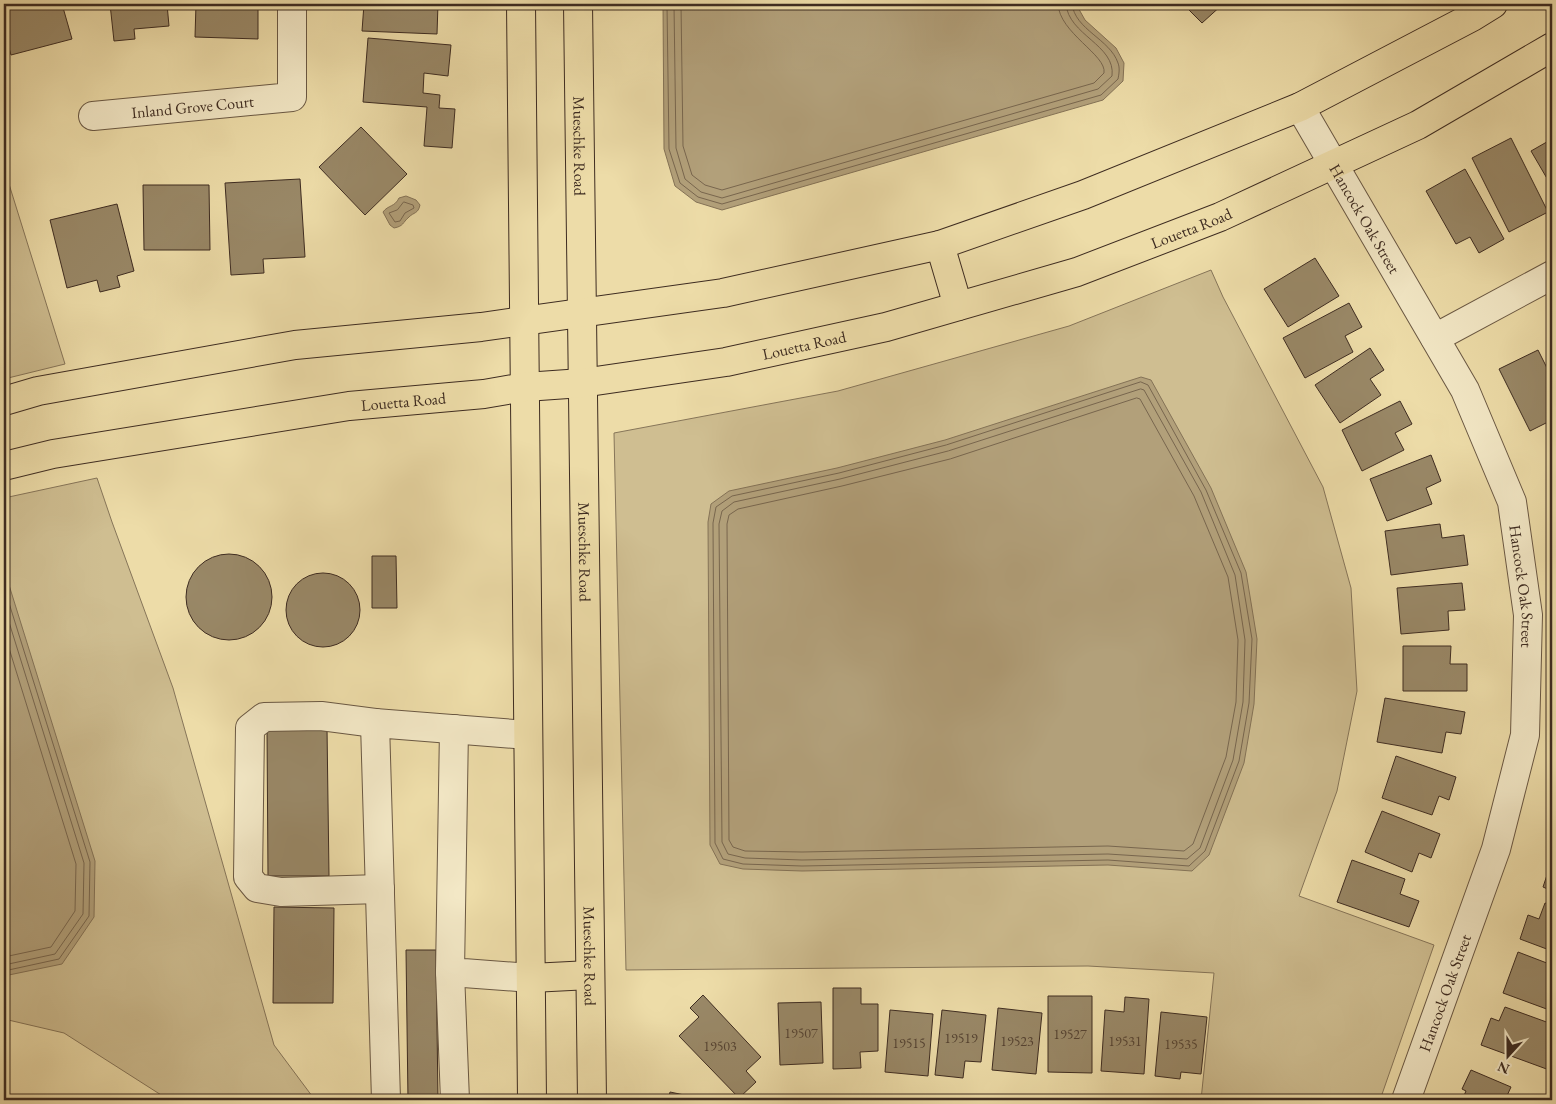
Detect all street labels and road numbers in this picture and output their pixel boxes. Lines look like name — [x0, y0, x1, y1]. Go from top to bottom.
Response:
street label: Inland Grove Court — [130, 90, 255, 123]
street label: Mueschke Road — [569, 96, 591, 197]
street label: Hancock Oak Street — [1325, 160, 1405, 277]
street label: Louetta Road — [1148, 202, 1236, 253]
street label: Louetta Road — [760, 325, 849, 364]
street label: Louetta Road — [360, 387, 448, 415]
street label: Mueschke Road — [574, 502, 596, 603]
street label: Hancock Oak Street — [1505, 523, 1539, 648]
street label: Mueschke Road — [579, 906, 601, 1007]
street label: Hancock Oak Street — [1414, 931, 1476, 1055]

